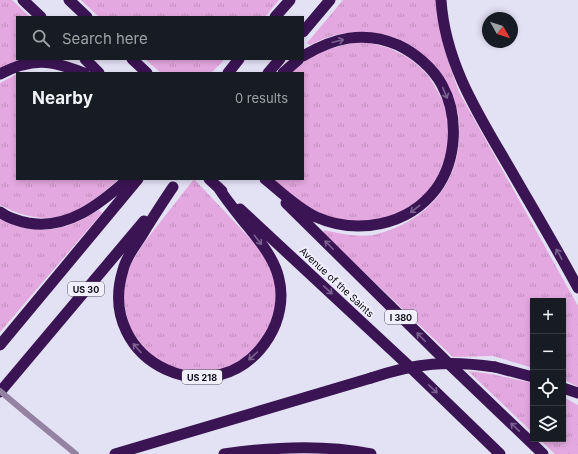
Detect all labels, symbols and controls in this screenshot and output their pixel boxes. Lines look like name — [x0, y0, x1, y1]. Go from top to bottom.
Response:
north arrow — [482, 12, 518, 48]
search box — [16, 16, 304, 60]
icon: search — [30, 27, 52, 49]
text: Search here — [62, 29, 148, 48]
one-way arrow — [332, 36, 345, 44]
one-way arrow — [442, 86, 450, 98]
text: Nearby — [32, 88, 93, 108]
text: 0 results — [235, 90, 288, 106]
one-way arrow — [409, 204, 420, 213]
one-way arrow — [254, 235, 263, 246]
one-way arrow — [324, 241, 334, 250]
street label: Avenue of the Saints — [297, 245, 377, 319]
one-way arrow — [555, 248, 563, 260]
road number: US 30 — [68, 282, 104, 296]
one-way arrow — [323, 285, 333, 295]
map controls — [530, 298, 566, 442]
button: + — [530, 298, 566, 334]
road number: I 380 — [385, 310, 417, 324]
one-way arrow — [416, 332, 426, 342]
button: − — [530, 334, 566, 370]
one-way arrow — [133, 343, 142, 353]
one-way arrow — [248, 352, 258, 361]
road number: US 218 — [182, 370, 222, 384]
button: locate — [530, 370, 566, 406]
one-way arrow — [428, 384, 438, 394]
button: layers — [530, 406, 566, 442]
one-way arrow — [510, 422, 520, 432]

